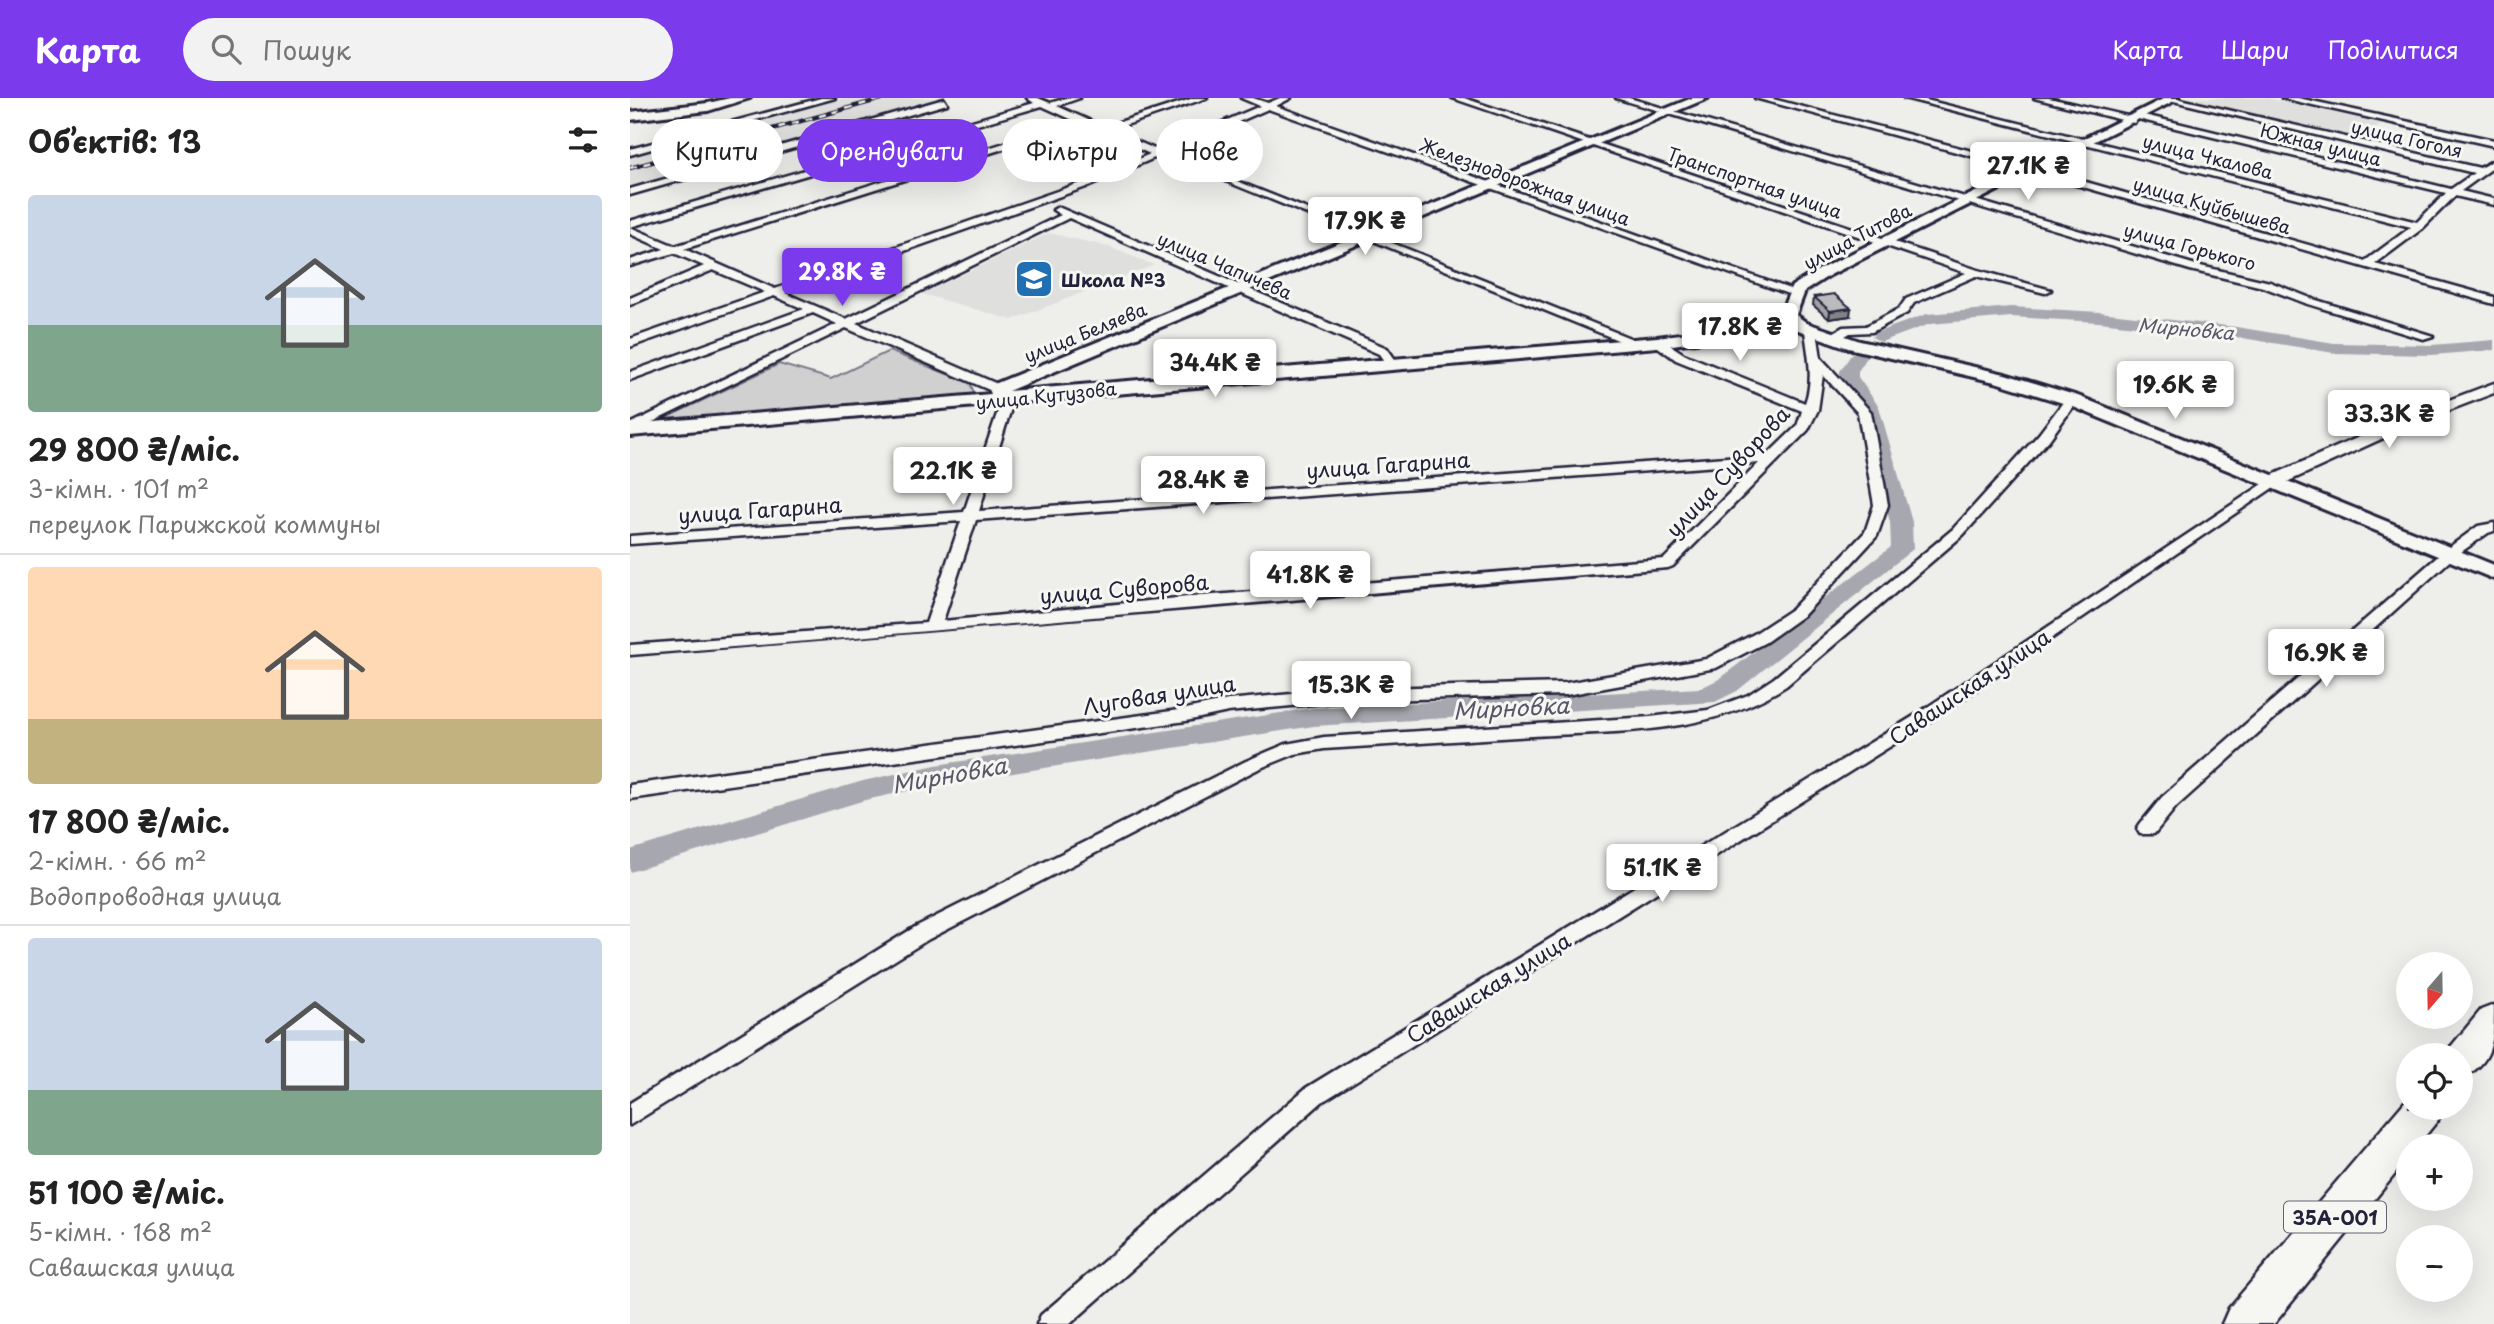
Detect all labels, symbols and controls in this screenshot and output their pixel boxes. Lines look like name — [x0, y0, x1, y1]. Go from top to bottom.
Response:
search box — [183, 18, 673, 81]
text: Карта — [35, 24, 141, 74]
icon: search — [207, 30, 245, 68]
text: Пошук — [263, 30, 351, 69]
text: Карта — [2112, 31, 2183, 67]
text: Шари — [2221, 31, 2290, 67]
text: Поділитися — [2328, 31, 2459, 67]
street label: улица Гоголя — [2349, 112, 2465, 164]
street label: Южная улица — [2258, 116, 2385, 172]
text: Об’єктів: 13 — [28, 118, 201, 163]
chip: Купити — [651, 119, 783, 182]
chip: Орендувати — [797, 119, 988, 182]
chip: Фільтри — [1002, 119, 1142, 182]
chip: Нове — [1156, 119, 1263, 182]
icon: filters — [564, 121, 602, 159]
street label: улица Чкалова — [2140, 127, 2277, 185]
street label: Железнодорожная улица — [1416, 130, 1635, 232]
street label: Транспортная улица — [1664, 139, 1847, 225]
pin: 27.1K ₴ — [1963, 142, 2093, 202]
text: 27.1K ₴ — [1986, 147, 2070, 182]
street label: улица Куйбышева — [2130, 170, 2295, 241]
street label: улица Титова — [1798, 196, 1917, 276]
pin: 17.9K ₴ — [1300, 198, 1430, 257]
text: 17.9K ₴ — [1324, 202, 1406, 237]
street label: улица Горького — [2121, 215, 2259, 277]
street label: улица Чапичева — [1153, 224, 1297, 306]
icon: home — [252, 240, 378, 366]
pin: 29.8K ₴ — [777, 248, 907, 308]
text: 29.8K ₴ — [798, 253, 886, 288]
school or university icon: Школа №3 — [1013, 258, 1055, 300]
place label: Школа №3 — [1061, 266, 1166, 293]
street label: улица Беляева — [1020, 295, 1151, 369]
pin: 17.8K ₴ — [1675, 303, 1805, 363]
text: 17.8K ₴ — [1698, 308, 1782, 343]
water label: Мирновка — [2137, 310, 2236, 346]
pin: 34.4K ₴ — [1150, 340, 1280, 399]
text: 34.4K ₴ — [1169, 344, 1261, 379]
pin: 19.6K ₴ — [2110, 362, 2240, 421]
text: 19.6K ₴ — [2133, 366, 2217, 401]
street label: улица Кутузова — [974, 374, 1119, 416]
pin: 33.3K ₴ — [2324, 390, 2454, 450]
text: 33.3K ₴ — [2344, 395, 2434, 430]
street label: улица Суворова — [1658, 398, 1796, 544]
text: 29 800 ₴/міс. — [28, 426, 240, 471]
street label: улица Гагарина — [1305, 442, 1472, 486]
pin: 22.1K ₴ — [888, 448, 1018, 507]
text: 22.1K ₴ — [909, 452, 997, 487]
pin: 28.4K ₴ — [1138, 456, 1268, 516]
text: 28.4K ₴ — [1157, 461, 1249, 496]
text: 3-кімн. · 101 m² — [28, 471, 209, 506]
street label: улица Гагарина — [677, 487, 844, 531]
text: переулок Парижской коммуны — [28, 506, 381, 541]
pin: 41.8K ₴ — [1245, 552, 1375, 611]
text: 41.8K ₴ — [1266, 556, 1354, 591]
street label: улица Суворова — [1038, 565, 1210, 611]
icon: home — [252, 612, 378, 738]
street label: Савашская улица — [1882, 620, 2057, 752]
pin: 16.9K ₴ — [2261, 630, 2391, 689]
text: 16.9K ₴ — [2284, 634, 2368, 669]
pin: 15.3K ₴ — [1286, 662, 1416, 721]
street label: Луговая улица — [1080, 666, 1239, 722]
text: 15.3K ₴ — [1308, 666, 1394, 701]
water label: Мирновка — [1452, 686, 1571, 728]
water label: Мирновка — [889, 747, 1010, 801]
text: 17 800 ₴/міс. — [28, 798, 230, 843]
text: 2-кімн. · 66 m² — [28, 843, 207, 878]
pin: 51.1K ₴ — [1597, 844, 1727, 904]
text: 51.1K ₴ — [1622, 849, 1702, 884]
text: Водопроводная улица — [28, 878, 281, 913]
street label: Савашская улица — [1400, 923, 1577, 1051]
north arrow — [2396, 952, 2473, 1029]
map controls — [2396, 952, 2473, 1302]
icon: home — [252, 983, 378, 1109]
button: locate — [2396, 1043, 2473, 1120]
button: + — [2396, 1134, 2473, 1211]
text: 51 100 ₴/міс. — [28, 1169, 225, 1214]
road number: 35А-001 — [2284, 1202, 2386, 1232]
text: 5-кімн. · 168 m² — [28, 1214, 212, 1249]
button: − — [2396, 1225, 2473, 1302]
text: Савашская улица — [28, 1249, 235, 1284]

